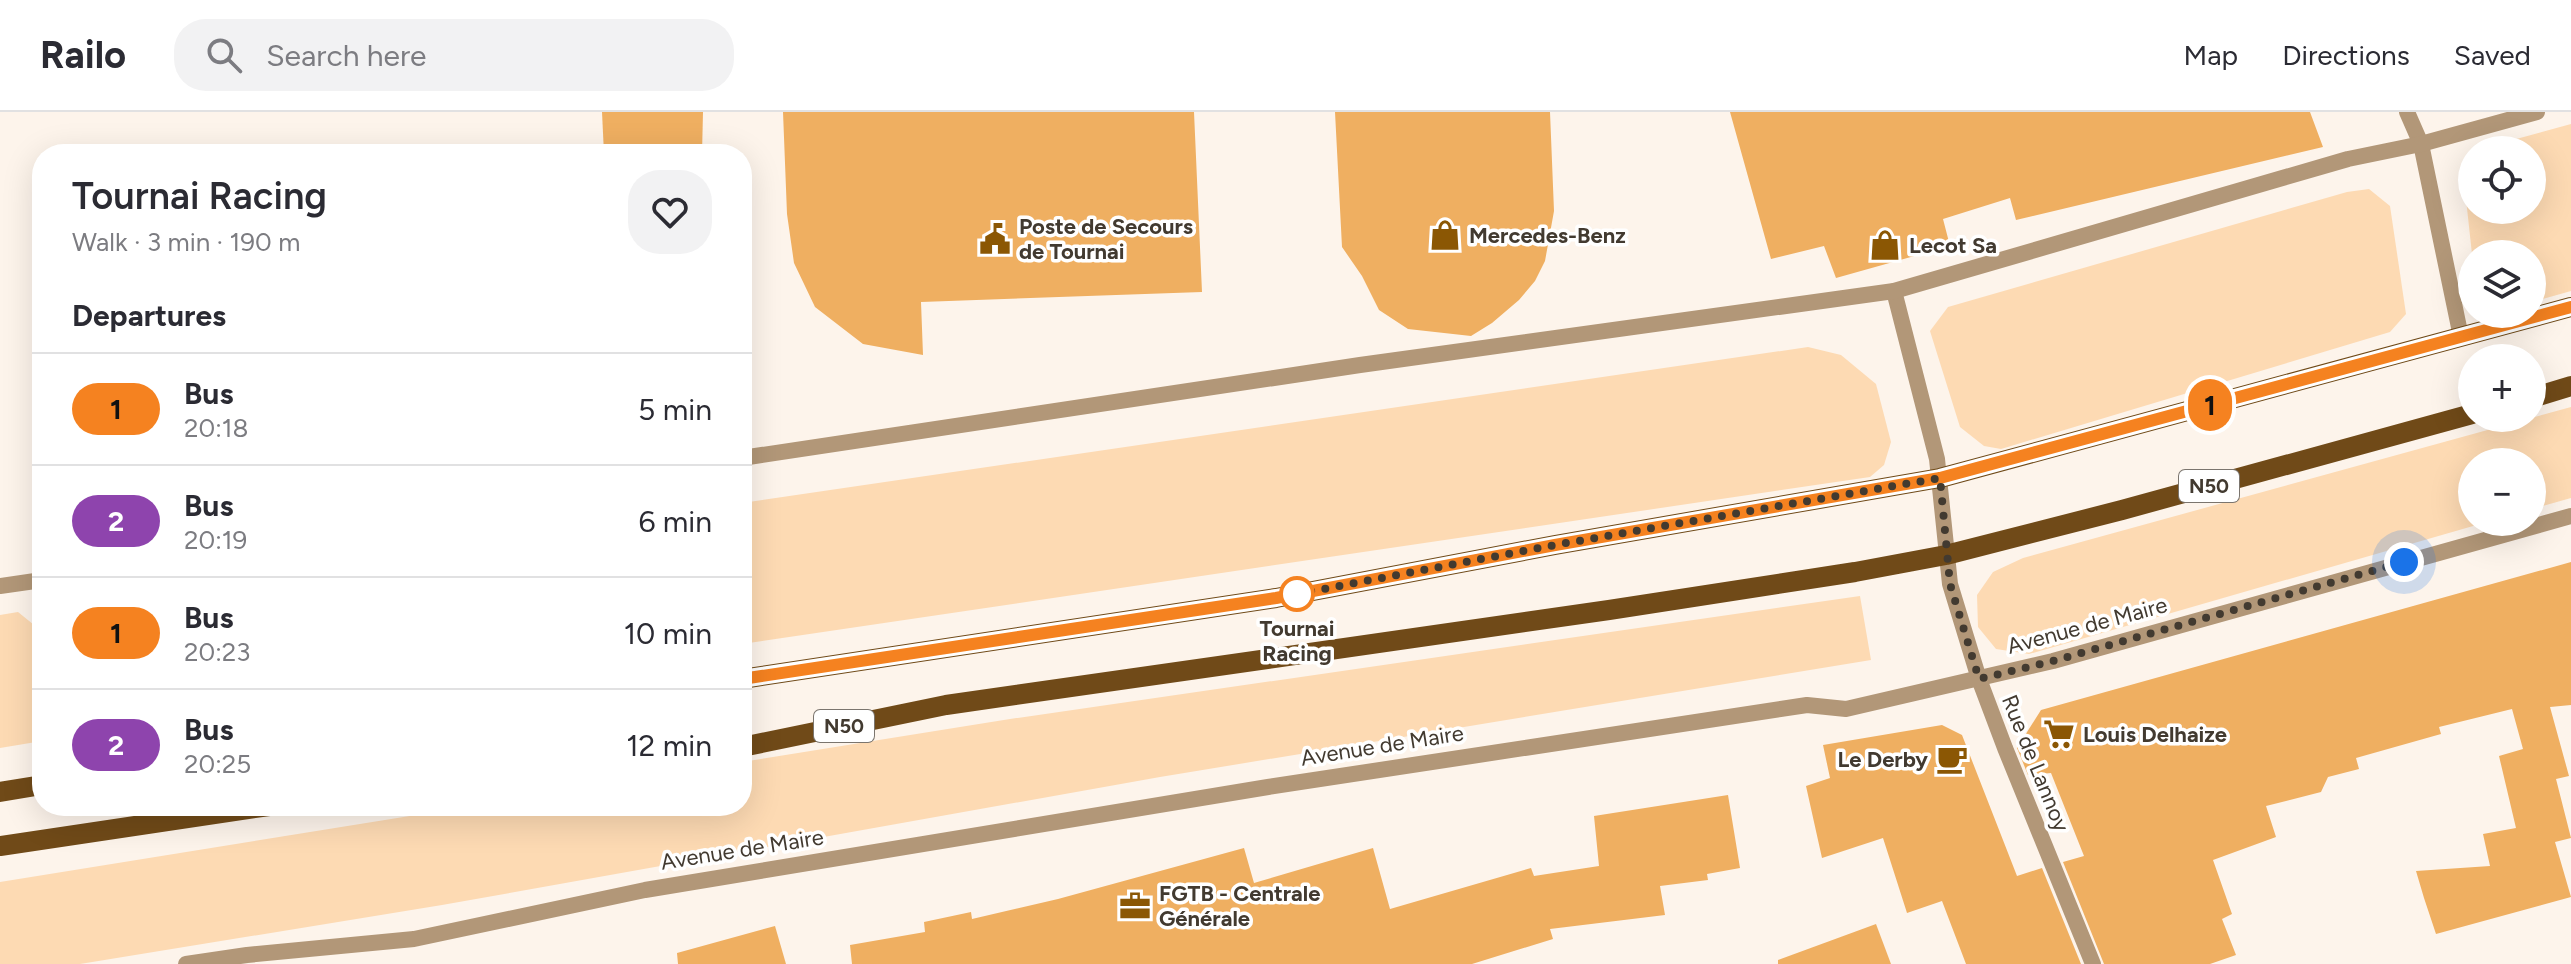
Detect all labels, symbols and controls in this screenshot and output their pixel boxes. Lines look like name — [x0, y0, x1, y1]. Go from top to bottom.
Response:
search box — [174, 19, 734, 91]
text: Railo — [40, 32, 126, 78]
icon: search — [202, 33, 246, 77]
text: Search here — [266, 37, 426, 74]
text: Map — [2184, 38, 2238, 72]
text: Directions — [2282, 38, 2410, 72]
text: Saved — [2454, 38, 2531, 72]
map controls — [2458, 136, 2546, 536]
button: locate — [2458, 136, 2546, 224]
button: heart — [628, 170, 712, 254]
text: Tournai Racing — [72, 173, 327, 219]
place label: Poste de Secours de Tournai — [1019, 213, 1193, 265]
shop icon: Mercedes-Benz — [1428, 218, 1462, 252]
public building icon: Poste de Secours de Tournai — [978, 222, 1012, 256]
place label: Mercedes-Benz — [1469, 222, 1626, 249]
text: Walk · 3 min · 190 m — [72, 226, 300, 258]
shop icon: Lecot Sa — [1868, 228, 1902, 262]
place label: Lecot Sa — [1909, 232, 1997, 259]
button: layers — [2458, 240, 2546, 328]
text: Departures — [72, 297, 226, 334]
button: + — [2458, 344, 2546, 432]
text: Bus — [184, 375, 233, 412]
line badge: 1 — [2184, 379, 2236, 431]
text: 1 — [2204, 388, 2216, 422]
text: 5 min — [638, 391, 712, 428]
text: 1 — [110, 392, 122, 426]
text: 20:18 — [184, 412, 248, 444]
button: − — [2458, 448, 2546, 536]
road number: N50 — [2179, 470, 2239, 502]
text: Bus — [184, 487, 233, 524]
text: 6 min — [638, 503, 712, 540]
text: 2 — [108, 504, 124, 538]
text: 20:19 — [184, 524, 247, 556]
your location — [2384, 542, 2424, 582]
marker: Tournai Racing — [1280, 577, 1314, 611]
street label: Avenue de Maire — [2004, 591, 2170, 660]
text: Bus — [184, 599, 233, 636]
text: 10 min — [624, 615, 712, 652]
place label: Tournai Racing — [1260, 615, 1335, 667]
text: 1 — [110, 616, 122, 650]
text: 20:23 — [184, 636, 250, 668]
street label: Rue de Lannoy — [1996, 691, 2075, 836]
road number: N50 — [814, 710, 874, 742]
text: Bus — [184, 711, 233, 748]
supermarket icon: Louis Delhaize — [2042, 717, 2076, 751]
street label: Avenue de Maire — [1299, 719, 1465, 772]
place label: Louis Delhaize — [2083, 721, 2227, 748]
text: 12 min — [626, 727, 712, 764]
text: 2 — [108, 728, 124, 762]
cafe icon: Le Derby — [1935, 742, 1969, 776]
place label: Le Derby — [1838, 746, 1928, 773]
text: 20:25 — [184, 748, 251, 780]
street label: Avenue de Maire — [659, 823, 825, 876]
place label: FGTB - Centrale Générale — [1159, 880, 1320, 932]
office icon: FGTB - Centrale Générale — [1118, 889, 1152, 923]

